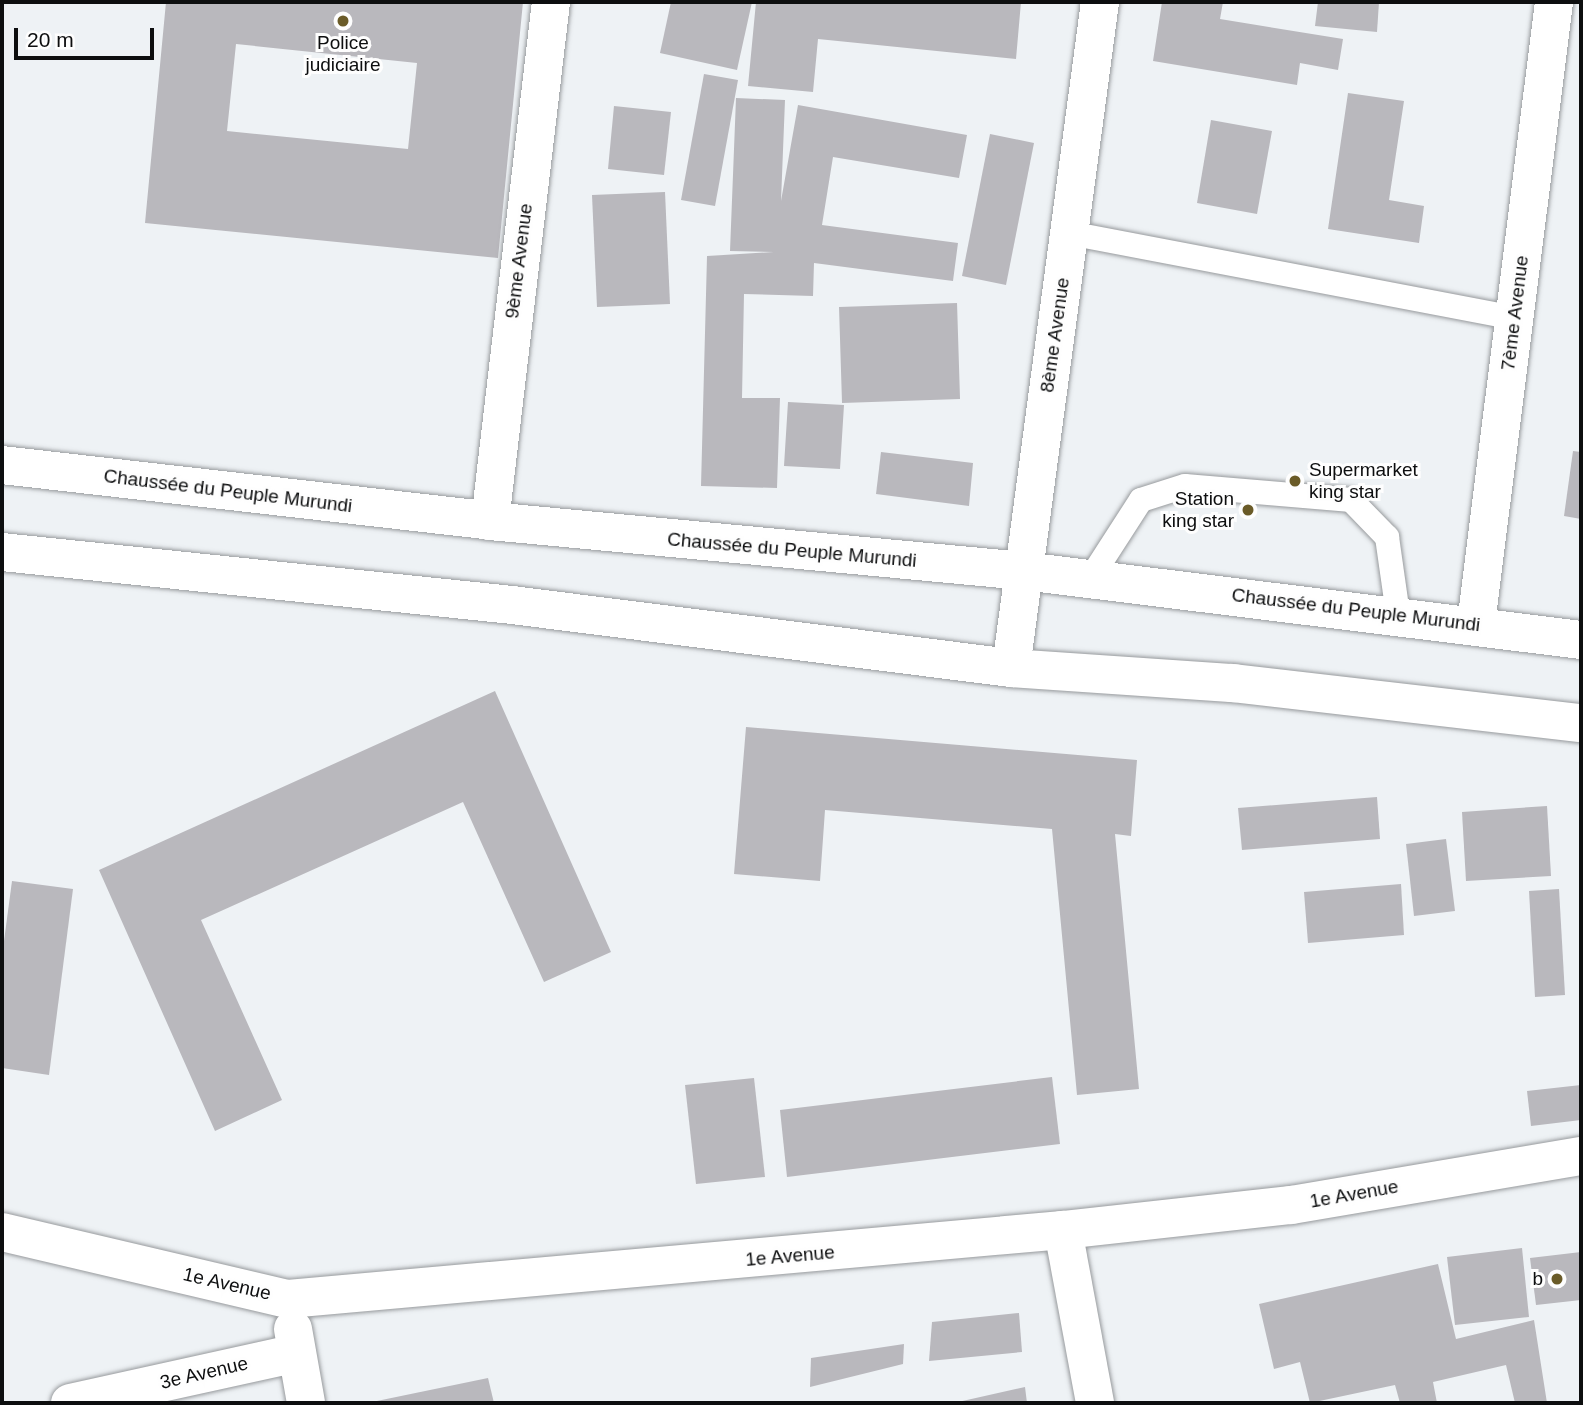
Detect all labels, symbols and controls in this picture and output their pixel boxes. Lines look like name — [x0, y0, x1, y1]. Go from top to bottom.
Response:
marker: Police judiciaire — [335, 13, 351, 29]
scale bar — [18, 14, 158, 58]
text: 20 m — [27, 28, 74, 51]
place label: Police judiciaire — [306, 32, 380, 76]
street label: 9ème Avenue — [501, 202, 537, 320]
street label: 7ème Avenue — [1497, 254, 1533, 372]
street label: 8ème Avenue — [1036, 276, 1074, 394]
place label: Supermarket king star — [1309, 459, 1418, 503]
street label: Chaussée du Peuple Murundi — [102, 464, 354, 518]
marker: Supermarket king star — [1287, 473, 1303, 489]
place label: Station king star — [1162, 488, 1234, 532]
marker: Station king star — [1240, 502, 1256, 518]
street label: Chaussée du Peuple Murundi — [666, 528, 918, 572]
street label: Chaussée du Peuple Murundi — [1230, 583, 1482, 637]
street label: 1e Avenue — [1307, 1175, 1401, 1213]
street label: 1e Avenue — [744, 1241, 836, 1271]
street label: 1e Avenue — [180, 1263, 274, 1305]
place label: b — [1532, 1268, 1543, 1290]
marker: b — [1549, 1271, 1565, 1287]
street label: 3e Avenue — [157, 1352, 251, 1394]

